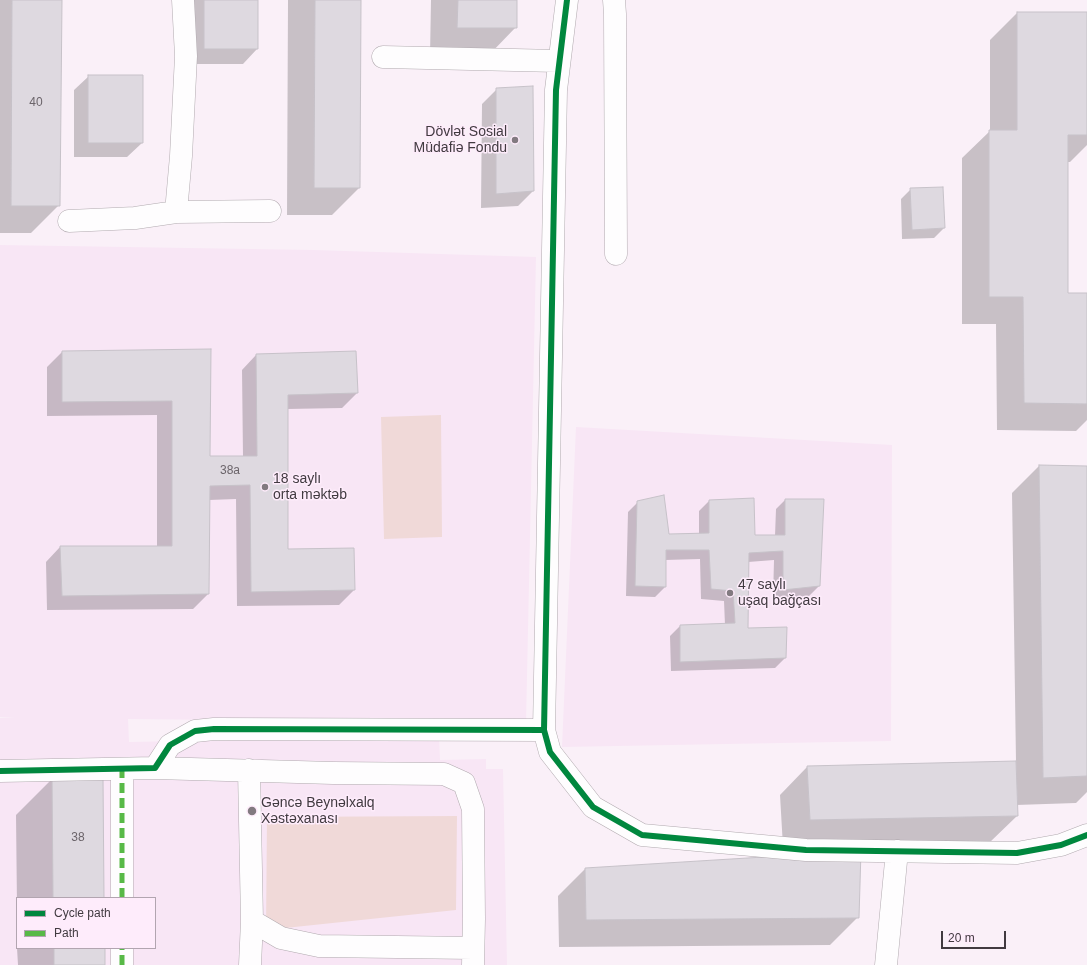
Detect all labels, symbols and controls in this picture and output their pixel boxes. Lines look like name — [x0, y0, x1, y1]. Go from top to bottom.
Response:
house number: 40 — [29, 96, 43, 110]
place label: Dövlət Sosial Müdafiə Fondu — [414, 124, 507, 156]
marker: Dövlət Sosial Müdafiə Fondu — [510, 135, 520, 145]
house number: 38a — [220, 464, 240, 478]
place label: 18 saylı orta məktəb — [273, 471, 347, 504]
marker: 18 saylı orta məktəb — [260, 482, 270, 492]
place label: 47 saylı uşaq bağçası — [738, 577, 821, 610]
marker: 47 saylı uşaq bağçası — [725, 588, 735, 598]
place label: Gəncə Beynəlxalq Xəstəxanası — [261, 795, 375, 828]
marker: Gəncə Beynəlxalq Xəstəxanası — [246, 805, 258, 817]
house number: 38 — [71, 831, 85, 845]
legend — [16, 897, 156, 949]
text: Cycle path — [54, 906, 111, 920]
scale bar — [943, 923, 1008, 949]
text: Path — [54, 926, 79, 940]
text: 20 m — [948, 931, 975, 945]

